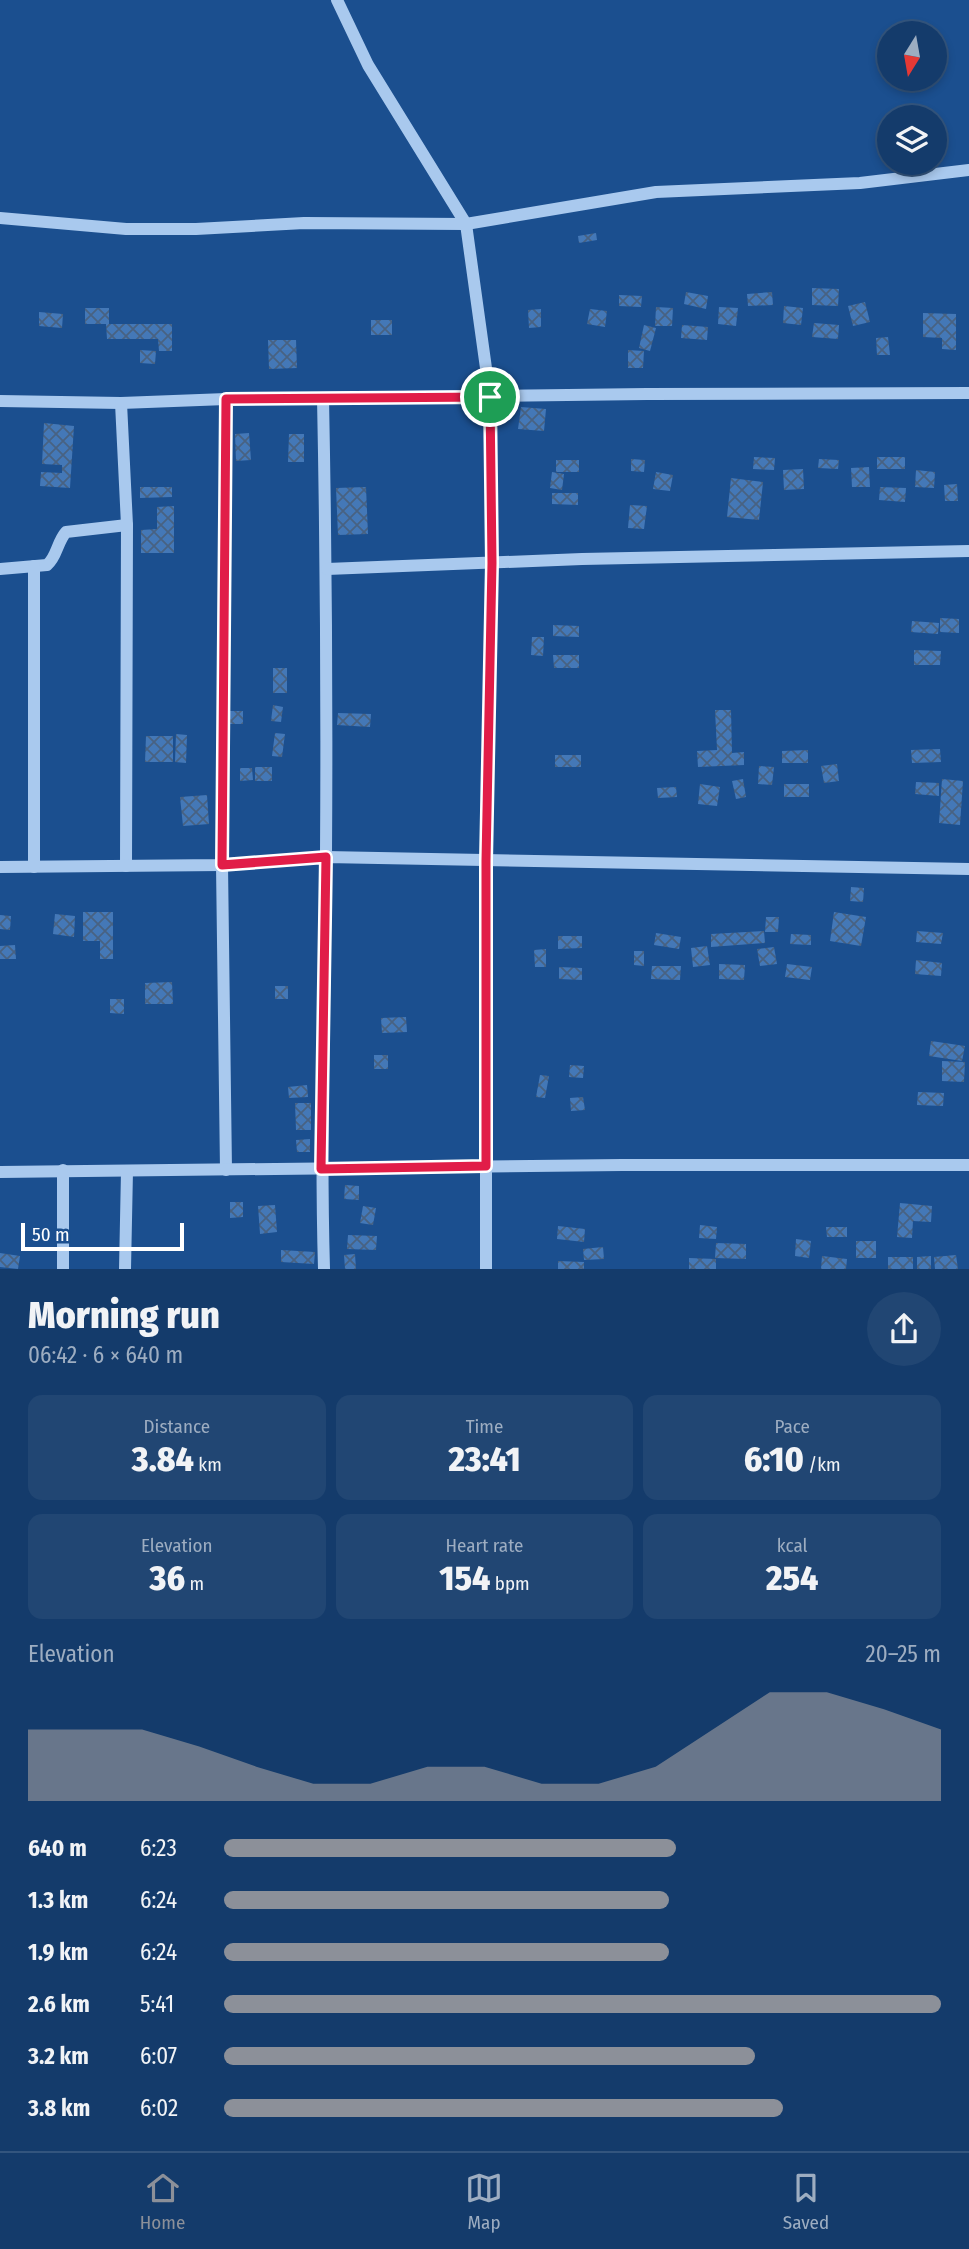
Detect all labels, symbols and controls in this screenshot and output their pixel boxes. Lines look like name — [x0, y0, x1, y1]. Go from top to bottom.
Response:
north arrow — [877, 21, 947, 91]
map controls — [877, 21, 947, 175]
button: layers — [877, 105, 947, 175]
pin — [460, 367, 520, 427]
icon: arrive — [471, 378, 509, 416]
scale bar — [21, 1220, 184, 1252]
text: 50 m — [32, 1223, 70, 1246]
text: Morning run — [28, 1292, 220, 1338]
button: share — [867, 1292, 941, 1366]
text: 06:42 · 6 × 640 m — [28, 1341, 183, 1369]
text: Distance — [144, 1415, 210, 1438]
text: Time — [466, 1415, 503, 1438]
text: Pace — [774, 1415, 810, 1438]
text: 3.84 — [132, 1438, 194, 1480]
text: 23:41 — [448, 1438, 521, 1480]
text: 6:10 — [744, 1438, 804, 1480]
text: km — [194, 1453, 222, 1476]
text: /km — [804, 1453, 841, 1476]
text: Elevation — [141, 1534, 213, 1557]
text: Heart rate — [445, 1534, 524, 1557]
text: kcal — [777, 1534, 808, 1557]
text: 36 — [150, 1557, 185, 1599]
text: 154 — [439, 1557, 490, 1599]
text: 254 — [766, 1557, 818, 1599]
text: m — [185, 1572, 204, 1595]
text: bpm — [490, 1572, 530, 1595]
text: Elevation — [28, 1640, 115, 1668]
text: 20–25 m — [866, 1640, 941, 1668]
text: 640 m — [28, 1834, 87, 1862]
text: 6:23 — [140, 1834, 177, 1862]
text: 1.3 km — [28, 1886, 88, 1914]
text: 6:24 — [140, 1886, 177, 1914]
text: 1.9 km — [28, 1938, 88, 1966]
text: 6:24 — [140, 1938, 177, 1966]
text: 2.6 km — [28, 1990, 90, 2018]
text: 5:41 — [140, 1990, 174, 2018]
text: 3.2 km — [28, 2042, 89, 2070]
text: 6:07 — [140, 2042, 177, 2070]
text: 3.8 km — [28, 2094, 90, 2122]
text: 6:02 — [140, 2094, 178, 2122]
tab: Home — [140, 2169, 185, 2234]
tab: Map — [465, 2169, 503, 2234]
tab: Saved — [783, 2169, 829, 2234]

